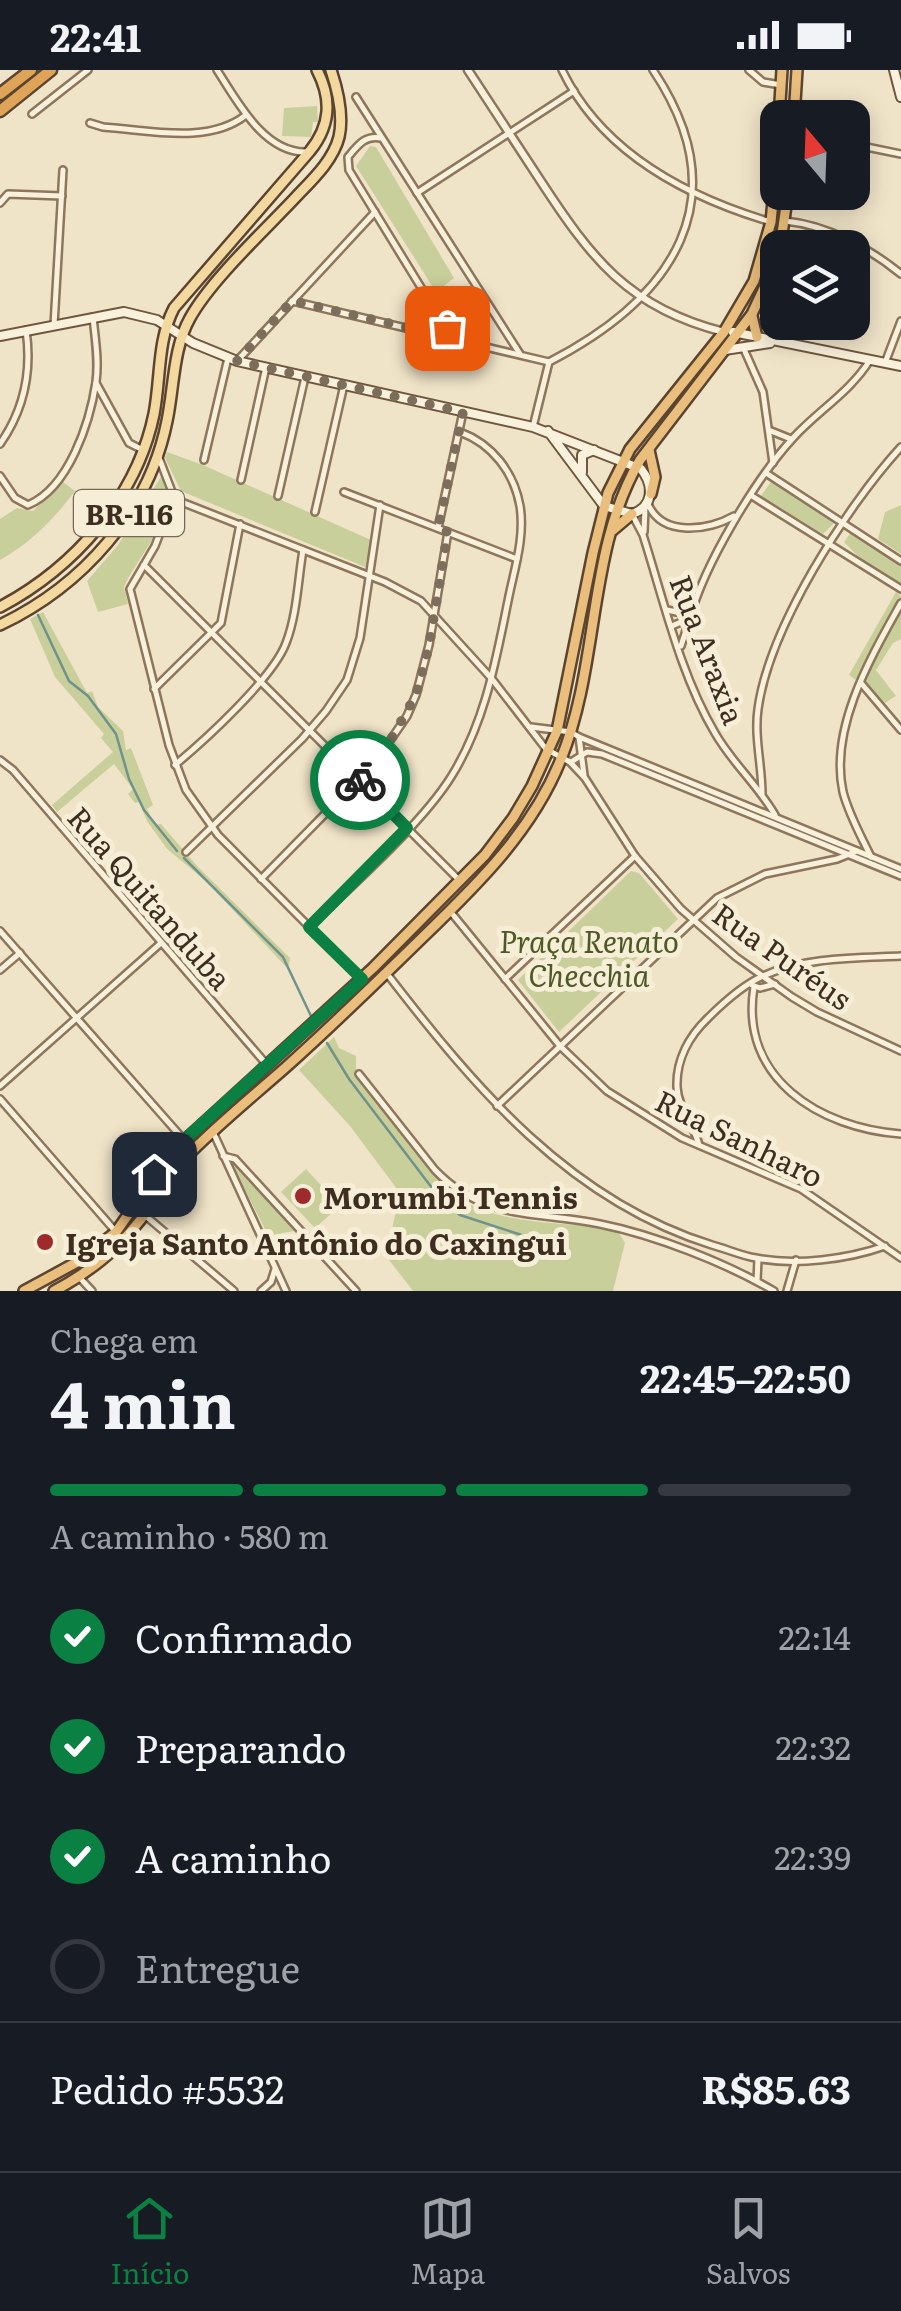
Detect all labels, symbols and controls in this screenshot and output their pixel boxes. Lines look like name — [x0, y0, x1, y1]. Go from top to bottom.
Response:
text: 22:41 — [50, 7, 141, 64]
north arrow — [760, 100, 870, 210]
map controls — [760, 100, 870, 340]
button: layers — [760, 230, 870, 340]
pin — [405, 286, 490, 371]
icon: bag — [420, 301, 475, 356]
road number: BR-116 — [74, 490, 184, 536]
street label: Rua Araxia — [660, 568, 758, 731]
courier — [310, 730, 410, 830]
icon: bike — [333, 753, 388, 808]
street label: Rua Quitanduba — [59, 796, 244, 999]
street label: Rua Puréus — [705, 891, 861, 1019]
park label: Praça Renato Checchia — [499, 918, 679, 996]
street label: Rua Sanharo — [648, 1077, 832, 1197]
pin — [112, 1132, 197, 1217]
icon: home — [127, 1147, 182, 1202]
place label: Morumbi Tennis — [323, 1174, 578, 1218]
marker: Morumbi Tennis — [292, 1185, 314, 1207]
place label: Igreja Santo Antônio do Caxingui — [65, 1220, 567, 1264]
marker: Igreja Santo Antônio do Caxingui — [34, 1231, 56, 1253]
text: Chega em — [50, 1315, 198, 1363]
text: 22:45–22:50 — [640, 1348, 851, 1405]
text: 4 min — [50, 1352, 236, 1449]
text: A caminho · 580 m — [50, 1511, 329, 1559]
text: Confirmado — [135, 1608, 353, 1665]
icon: check — [50, 1609, 105, 1664]
text: 22:14 — [779, 1612, 851, 1660]
text: Preparando — [135, 1718, 347, 1775]
icon: check — [50, 1719, 105, 1774]
text: 22:32 — [776, 1722, 851, 1770]
text: A caminho — [135, 1828, 331, 1885]
icon: check — [50, 1829, 105, 1884]
text: 22:39 — [774, 1832, 851, 1880]
text: Entregue — [135, 1938, 300, 1995]
text: Pedido #5532 — [50, 2059, 284, 2116]
text: R$85.63 — [701, 2059, 851, 2116]
tab: Início — [110, 2191, 189, 2293]
tab: Mapa — [410, 2191, 485, 2293]
tab: Salvos — [706, 2191, 791, 2293]

